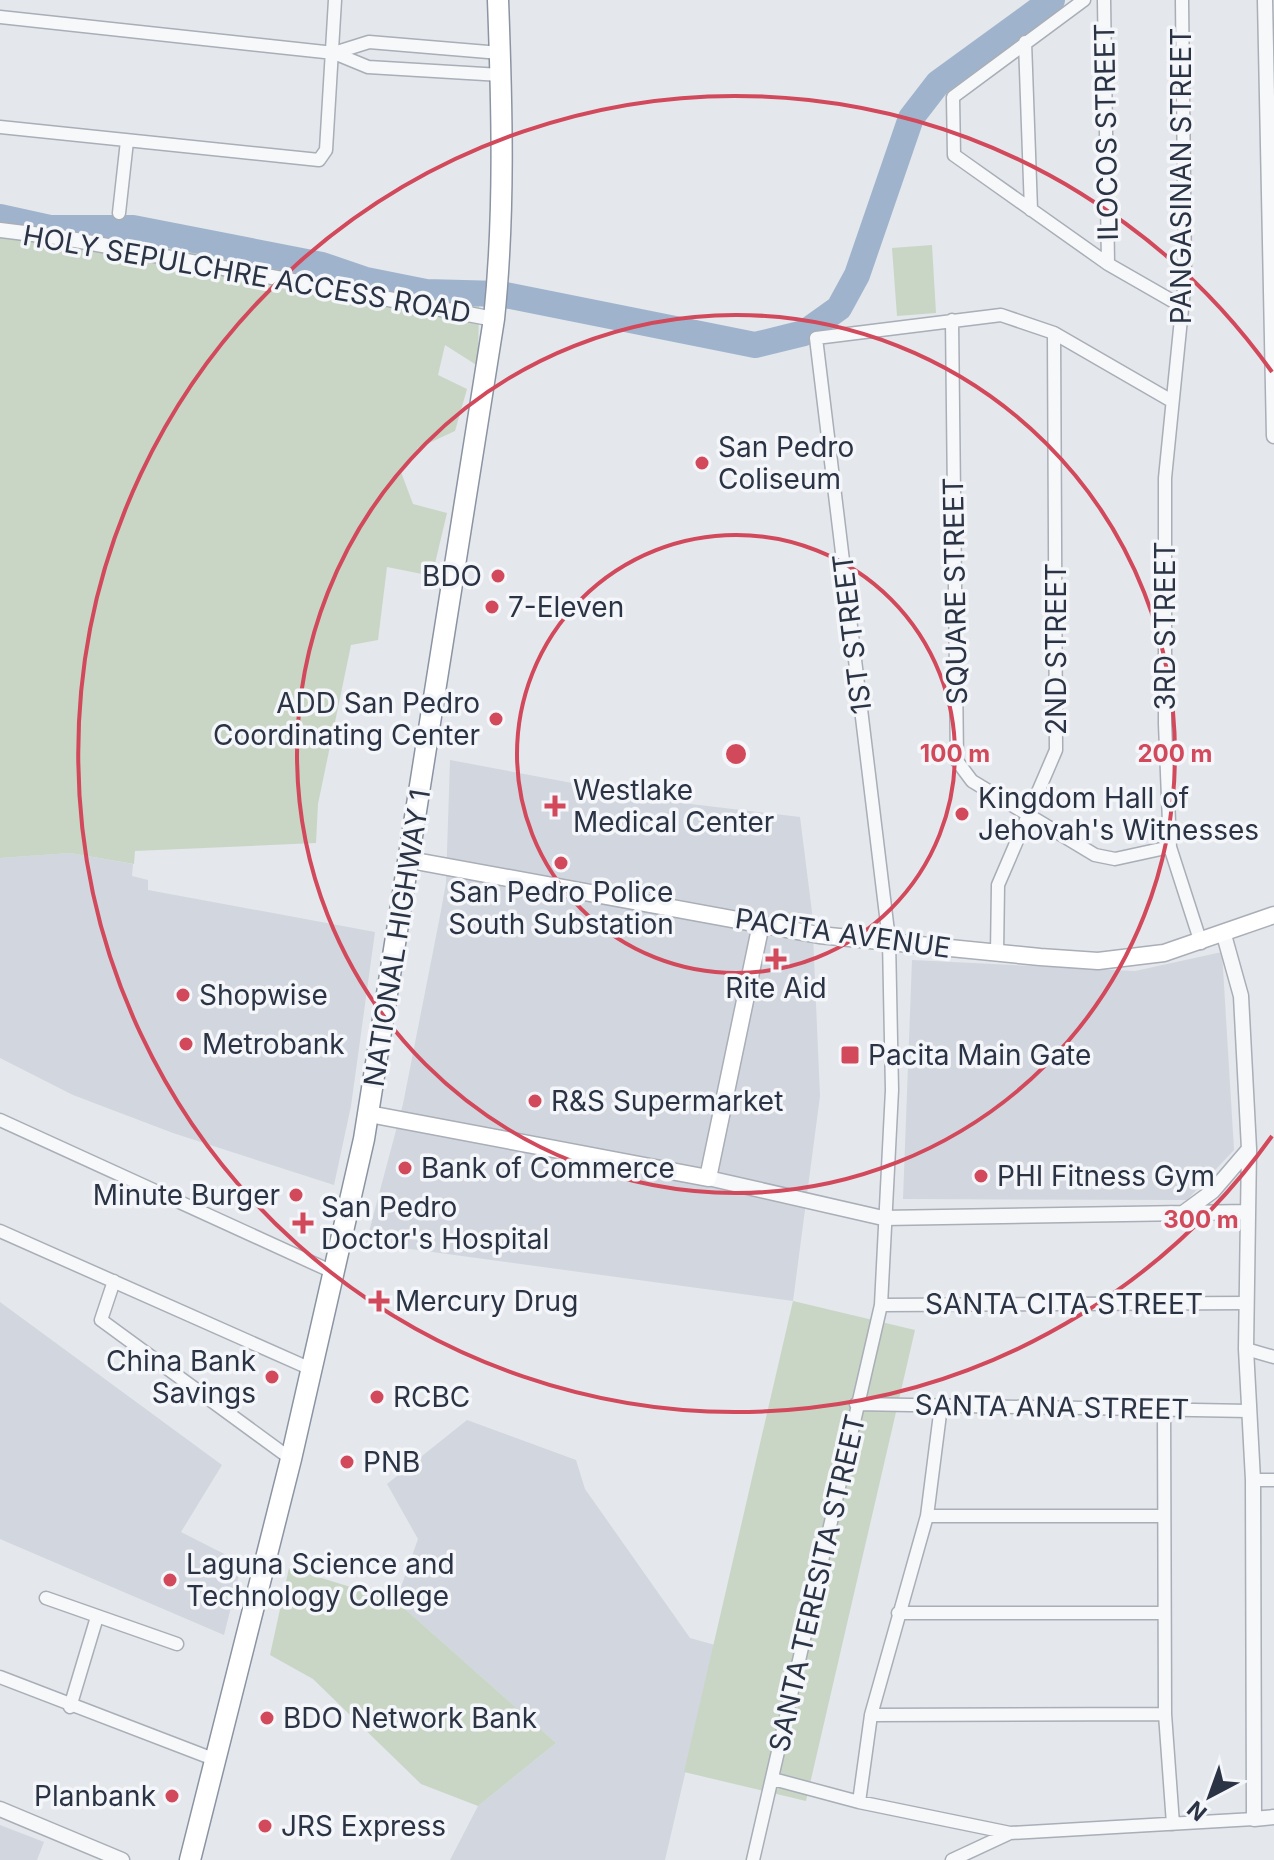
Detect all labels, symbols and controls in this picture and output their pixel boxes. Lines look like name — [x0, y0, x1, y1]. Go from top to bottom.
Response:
street label: ILOCOS STREET — [1087, 23, 1125, 241]
street label: PANGASINAN STREET — [1164, 28, 1198, 324]
street label: HOLY SEPULCHRE ACCESS ROAD — [20, 218, 474, 330]
place label: San Pedro Coliseum — [718, 430, 854, 496]
marker: San Pedro Coliseum — [693, 454, 711, 472]
street label: SQUARE STREET — [936, 477, 974, 705]
street label: 3RD STREET — [1148, 541, 1182, 711]
street label: 1ST STREET — [825, 552, 879, 716]
place label: BDO — [422, 559, 482, 593]
street label: 2ND STREET — [1039, 563, 1073, 735]
marker: BDO — [489, 567, 507, 585]
place label: 7-Eleven — [508, 590, 624, 624]
marker: 7-Eleven — [483, 598, 501, 616]
place label: ADD San Pedro Coordinating Center — [213, 686, 480, 752]
marker: ADD San Pedro Coordinating Center — [487, 710, 505, 728]
text: 100 m — [920, 739, 990, 768]
text: 200 m — [1137, 739, 1213, 768]
centre of rings — [722, 740, 750, 768]
place label: Westlake Medical Center — [573, 773, 774, 839]
place label: Kingdom Hall of Jehovah's Witnesses — [978, 781, 1259, 847]
street label: NATIONAL HIGHWAY 1 — [357, 787, 437, 1089]
marker: Westlake Medical Center — [544, 795, 566, 817]
marker: Kingdom Hall of Jehovah's Witnesses — [953, 805, 971, 823]
marker: San Pedro Police South Substation — [552, 854, 570, 872]
place label: San Pedro Police South Substation — [448, 875, 674, 941]
street label: PACITA AVENUE — [733, 901, 953, 965]
marker: Rite Aid — [767, 950, 785, 968]
place label: Rite Aid — [725, 971, 827, 1005]
place label: Shopwise — [199, 978, 328, 1012]
marker: Shopwise — [174, 986, 192, 1004]
place label: Metrobank — [202, 1027, 345, 1061]
marker: Metrobank — [177, 1035, 195, 1053]
place label: Pacita Main Gate — [868, 1038, 1091, 1072]
marker: Pacita Main Gate — [839, 1044, 861, 1066]
place label: R&S Supermarket — [551, 1084, 783, 1118]
marker: R&S Supermarket — [526, 1092, 544, 1110]
place label: Bank of Commerce — [421, 1151, 675, 1185]
marker: Bank of Commerce — [396, 1159, 414, 1177]
place label: PHI Fitness Gym — [997, 1159, 1215, 1193]
marker: PHI Fitness Gym — [972, 1167, 990, 1185]
place label: Minute Burger — [93, 1178, 280, 1212]
marker: Minute Burger — [287, 1186, 305, 1204]
place label: San Pedro Doctor's Hospital — [321, 1190, 549, 1256]
text: 300 m — [1163, 1205, 1239, 1234]
marker: San Pedro Doctor's Hospital — [292, 1212, 314, 1234]
place label: Mercury Drug — [395, 1284, 578, 1318]
street label: SANTA CITA STREET — [925, 1287, 1203, 1321]
marker: Mercury Drug — [370, 1292, 388, 1310]
place label: China Bank Savings — [106, 1344, 256, 1410]
marker: China Bank Savings — [263, 1368, 281, 1386]
place label: RCBC — [393, 1380, 470, 1414]
marker: RCBC — [368, 1388, 386, 1406]
street label: SANTA ANA STREET — [914, 1388, 1190, 1426]
street label: SANTA TERESITA STREET — [762, 1411, 872, 1755]
place label: PNB — [363, 1445, 420, 1479]
marker: PNB — [338, 1453, 356, 1471]
place label: Laguna Science and Technology College — [186, 1547, 455, 1613]
marker: Laguna Science and Technology College — [161, 1571, 179, 1589]
place label: BDO Network Bank — [283, 1701, 537, 1735]
marker: BDO Network Bank — [258, 1709, 276, 1727]
north arrow — [1170, 1756, 1250, 1836]
place label: Planbank — [34, 1779, 156, 1813]
marker: Planbank — [163, 1787, 181, 1805]
text: N — [1182, 1796, 1212, 1826]
place label: JRS Express — [281, 1809, 446, 1843]
marker: JRS Express — [256, 1817, 274, 1835]

